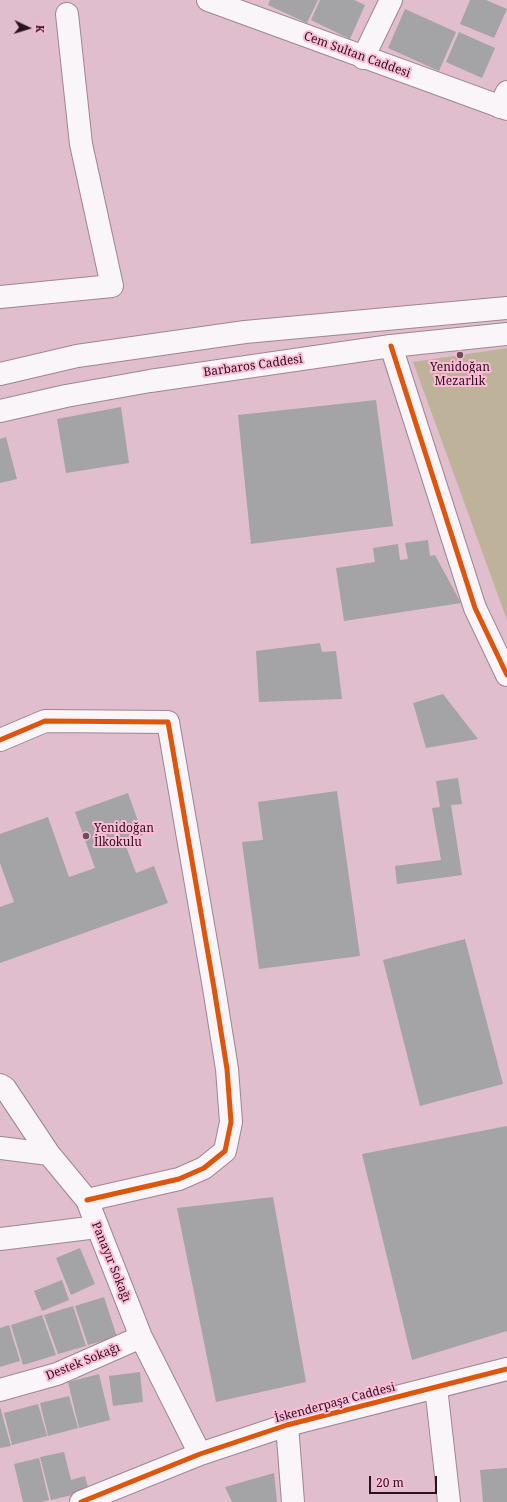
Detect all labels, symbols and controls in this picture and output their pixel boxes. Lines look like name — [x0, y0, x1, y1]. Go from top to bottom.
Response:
north arrow — [8, 8, 48, 48]
text: K — [33, 24, 48, 33]
street label: Cem Sultan Caddesi — [302, 29, 412, 81]
marker: Yenidoğan Mezarlık — [455, 350, 465, 360]
street label: Barbaros Caddesi — [202, 352, 304, 380]
place label: Yenidoğan Mezarlık — [430, 361, 490, 389]
place label: Yenidoğan İlkokulu — [94, 822, 154, 850]
marker: Yenidoğan İlkokulu — [81, 831, 91, 841]
street label: Panayır Sokağı — [88, 1220, 134, 1304]
street label: Destek Sokağı — [44, 1341, 122, 1383]
street label: İskenderpaşa Caddesi — [273, 1380, 397, 1426]
scale bar — [371, 1468, 439, 1494]
text: 20 m — [376, 1474, 404, 1491]

